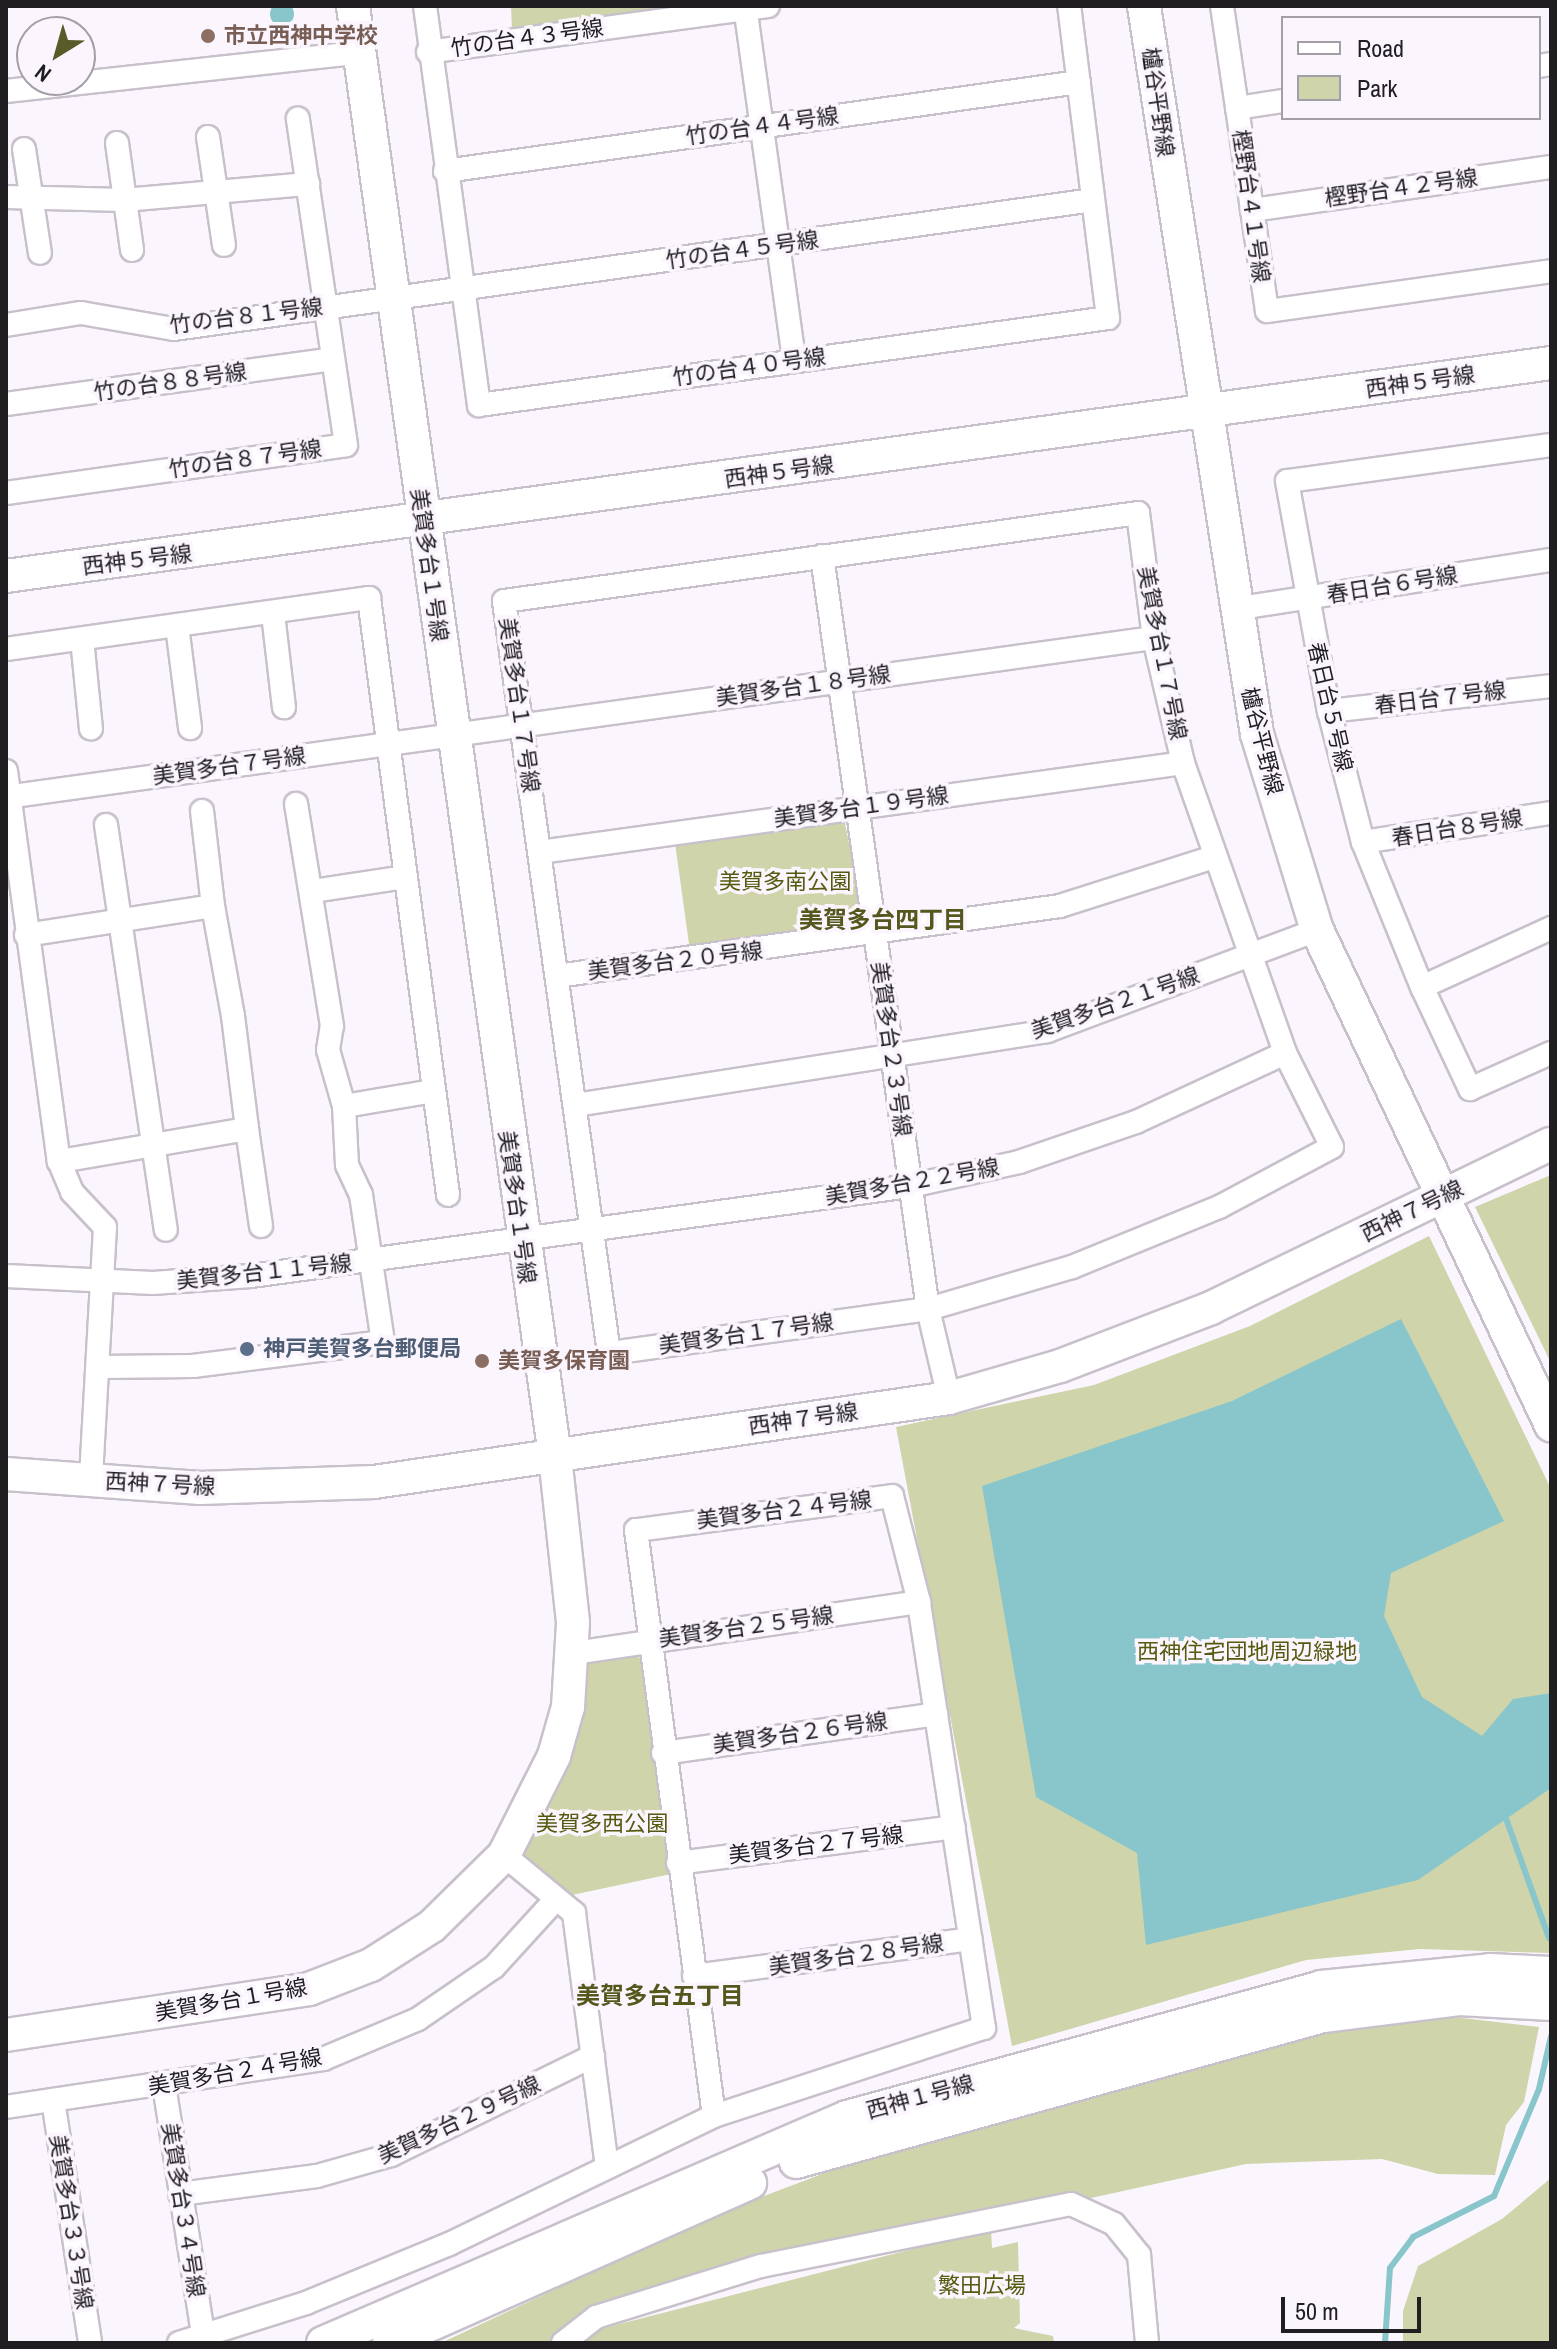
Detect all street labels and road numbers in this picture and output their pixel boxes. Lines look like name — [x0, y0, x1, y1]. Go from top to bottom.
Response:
street label: 竹の台４３号線 — [449, 14, 605, 62]
street label: 櫨谷平野線 — [1137, 46, 1179, 158]
street label: 竹の台４４号線 — [684, 102, 840, 150]
street label: 樫野台４１号線 — [1227, 128, 1275, 284]
street label: 樫野台４２号線 — [1323, 164, 1479, 212]
street label: 竹の台４５号線 — [664, 226, 820, 274]
street label: 竹の台８１号線 — [168, 294, 324, 338]
street label: 竹の台４０号線 — [671, 343, 827, 391]
street label: 竹の台８８号線 — [92, 358, 248, 406]
street label: 西神５号線 — [1364, 361, 1476, 403]
street label: 竹の台８７号線 — [167, 435, 323, 483]
street label: 西神５号線 — [723, 451, 835, 493]
street label: 美賀多台１号線 — [405, 487, 453, 643]
street label: 西神５号線 — [81, 540, 193, 580]
street label: 春日台６号線 — [1325, 562, 1459, 608]
street label: 美賀多台１７号線 — [1132, 564, 1192, 742]
street label: 美賀多台１７号線 — [494, 616, 544, 794]
street label: 春日台５号線 — [1302, 640, 1358, 774]
street label: 美賀多台１８号線 — [714, 661, 892, 711]
street label: 春日台７号線 — [1373, 677, 1507, 719]
street label: 櫨谷平野線 — [1236, 684, 1288, 798]
street label: 美賀多台７号線 — [151, 742, 307, 790]
street label: 美賀多台１９号線 — [772, 782, 950, 832]
street label: 春日台８号線 — [1390, 805, 1524, 851]
street label: 美賀多台２０号線 — [586, 937, 764, 985]
street label: 美賀多台２３号線 — [866, 960, 916, 1138]
street label: 美賀多台２１号線 — [1027, 962, 1203, 1044]
street label: 美賀多台１号線 — [493, 1129, 541, 1285]
street label: 美賀多台２２号線 — [823, 1154, 1001, 1210]
street label: 西神７号線 — [1357, 1175, 1467, 1247]
street label: 美賀多台１１号線 — [175, 1250, 353, 1294]
street label: 美賀多台１７号線 — [657, 1309, 835, 1359]
street label: 西神７号線 — [747, 1398, 859, 1440]
street label: 西神７号線 — [104, 1468, 216, 1500]
street label: 美賀多台２４号線 — [695, 1486, 873, 1534]
street label: 美賀多台２５号線 — [657, 1602, 835, 1652]
street label: 美賀多台２６号線 — [711, 1708, 889, 1758]
street label: 美賀多台２７号線 — [727, 1821, 905, 1869]
street label: 美賀多台２８号線 — [767, 1930, 945, 1980]
street label: 美賀多台１号線 — [153, 1974, 309, 2026]
street label: 美賀多台２４号線 — [146, 2044, 324, 2100]
street label: 西神１号線 — [863, 2070, 977, 2124]
street label: 美賀多台２９号線 — [374, 2071, 544, 2169]
street label: 美賀多台３４号線 — [156, 2121, 210, 2299]
street label: 美賀多台３３号線 — [44, 2133, 98, 2311]

